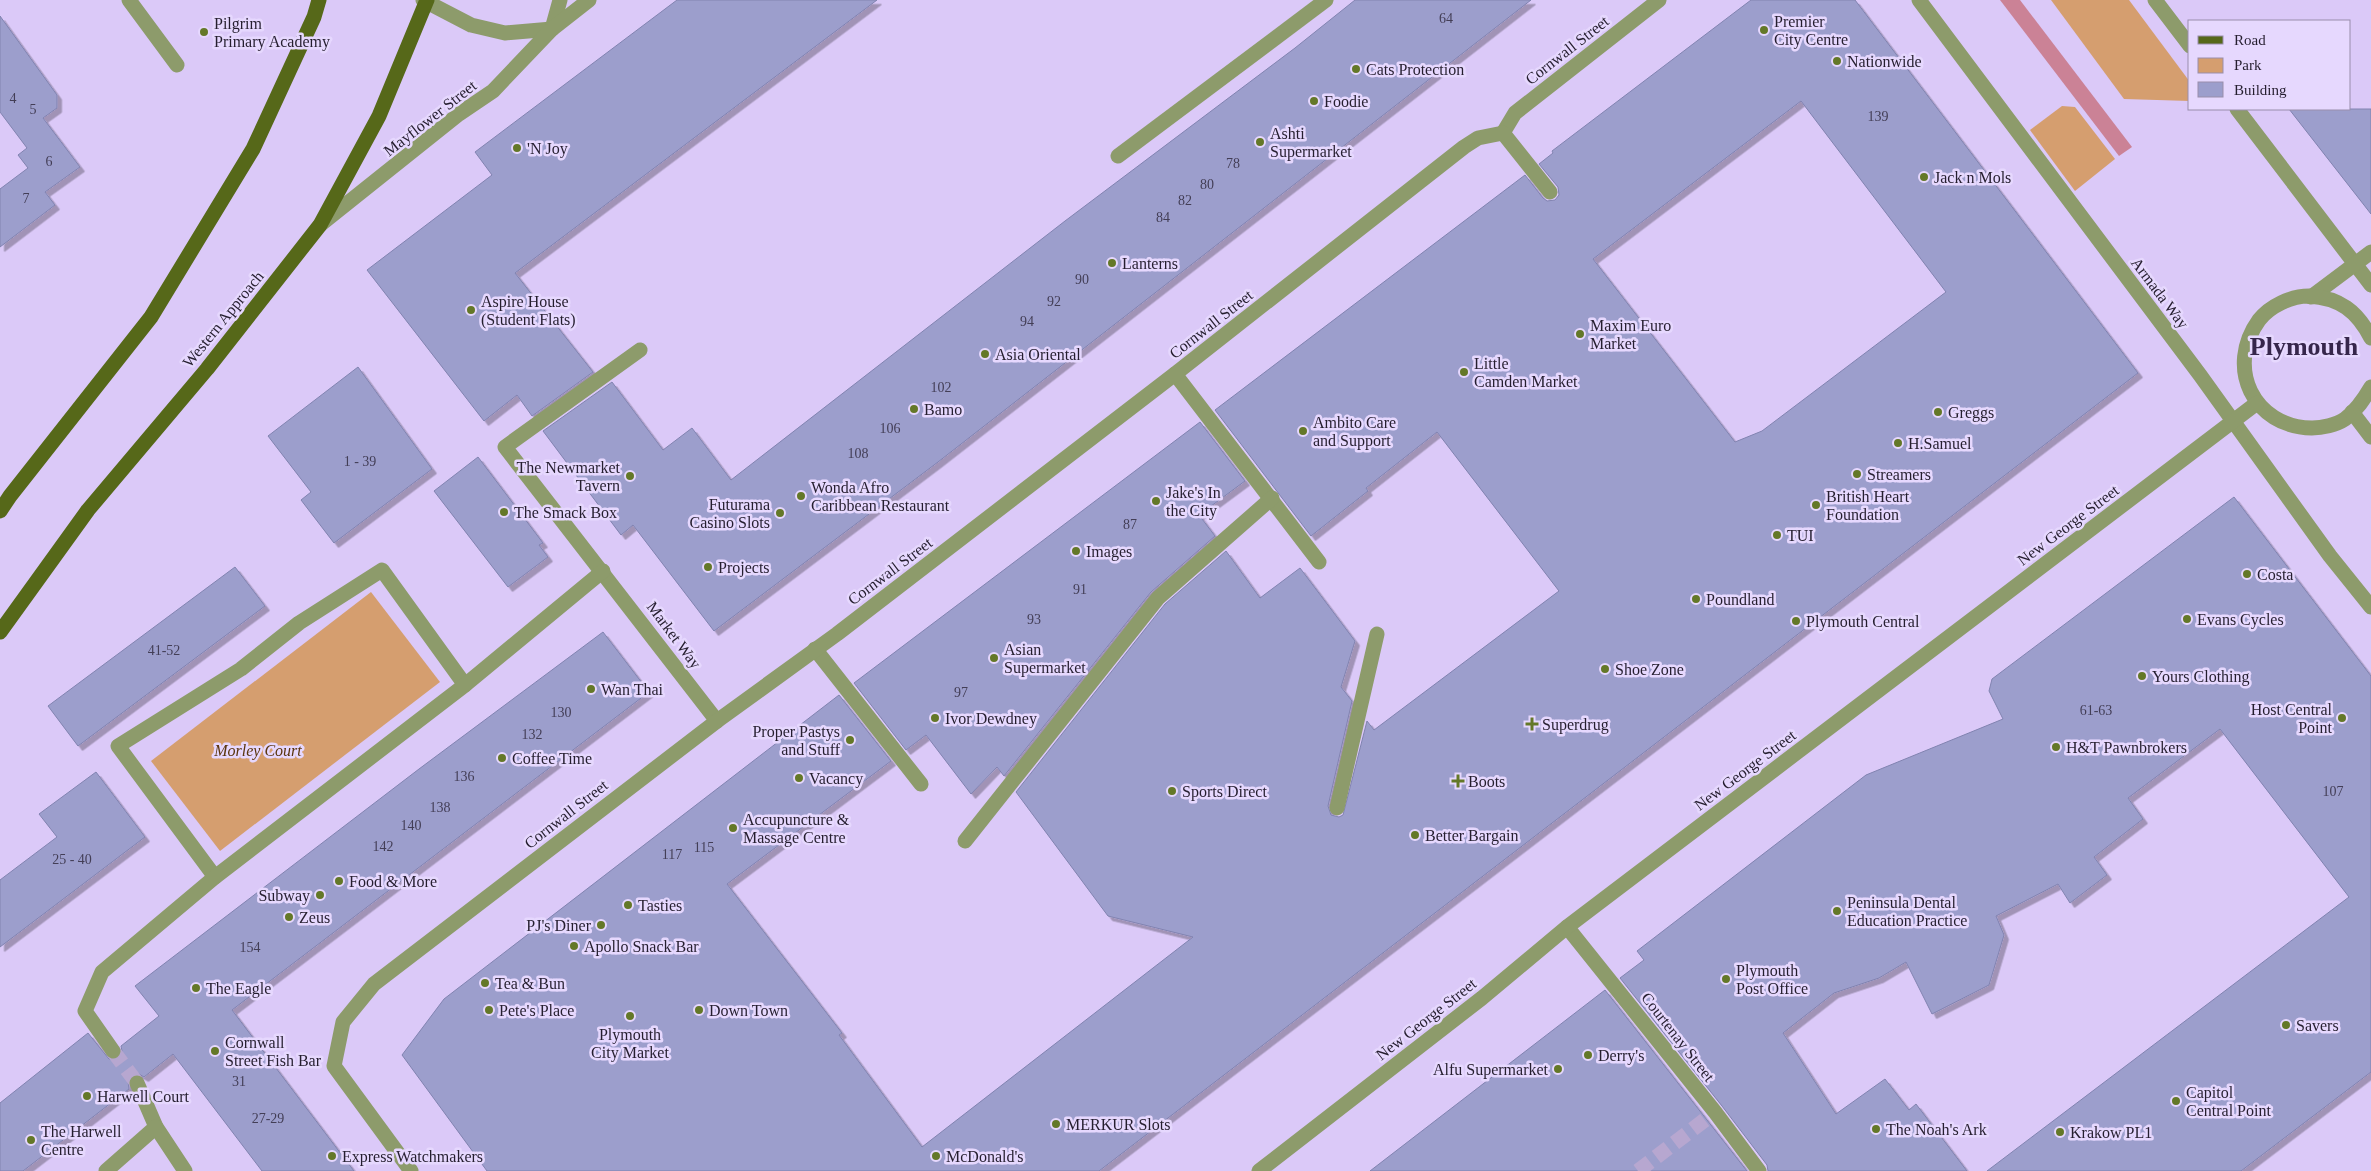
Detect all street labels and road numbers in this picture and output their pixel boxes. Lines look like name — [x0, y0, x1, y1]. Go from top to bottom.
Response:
street label: Cornwall Street — [1522, 12, 1612, 88]
street label: Mayflower Street — [380, 76, 481, 160]
street label: Armada Way — [2127, 254, 2192, 332]
street label: Western Approach — [179, 268, 268, 371]
street label: Cornwall Street — [1166, 286, 1256, 362]
street label: New George Street — [2014, 481, 2123, 569]
street label: Cornwall Street — [845, 534, 936, 608]
street label: Market Way — [643, 598, 705, 672]
street label: New George Street — [1691, 726, 1800, 814]
street label: Cornwall Street — [521, 776, 611, 852]
street label: New George Street — [1373, 974, 1480, 1064]
street label: Courtenay Street — [1637, 989, 1718, 1086]

